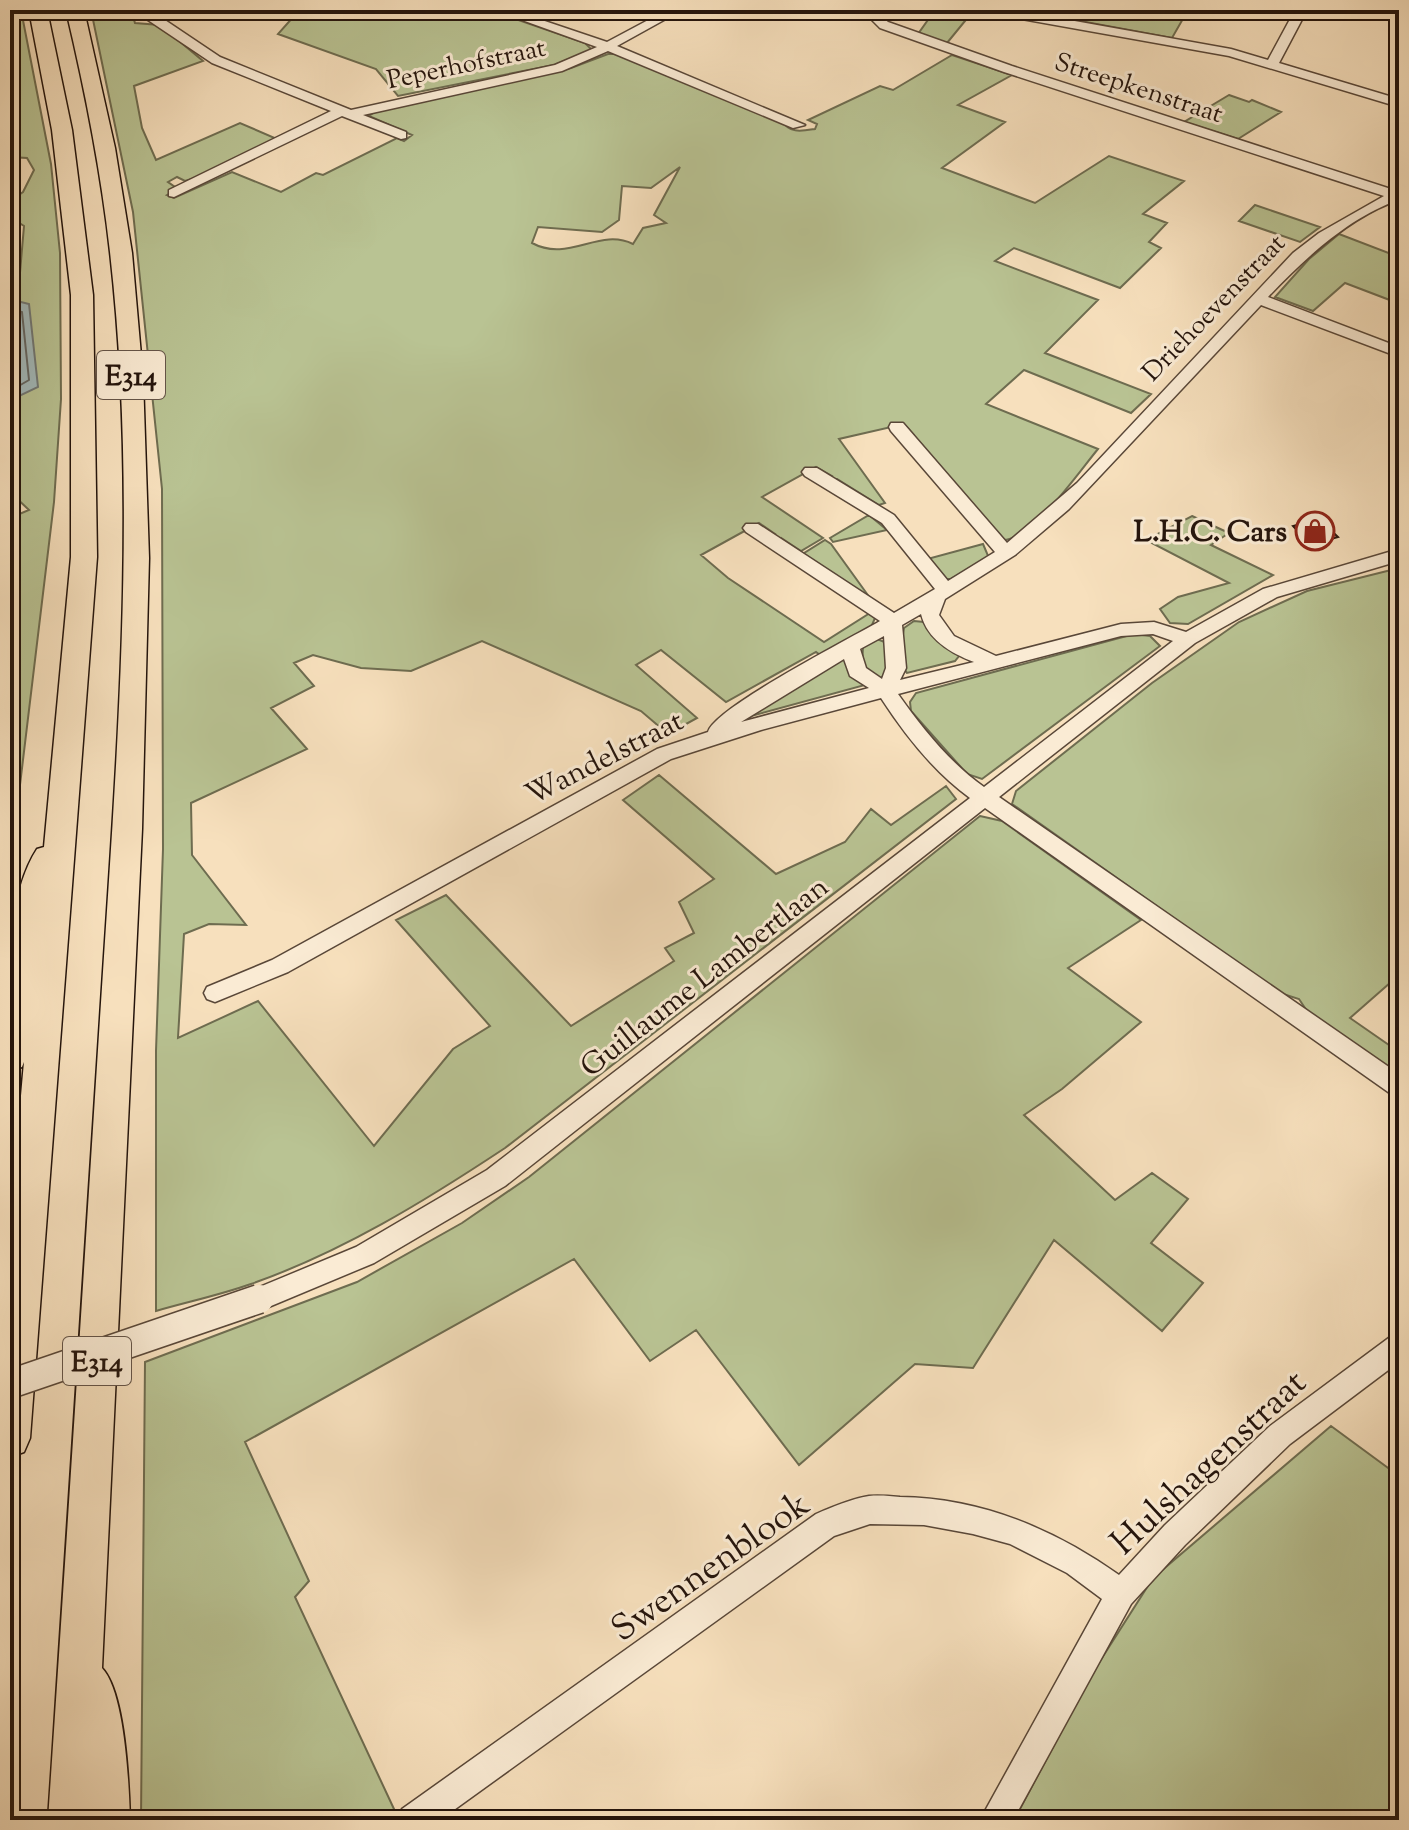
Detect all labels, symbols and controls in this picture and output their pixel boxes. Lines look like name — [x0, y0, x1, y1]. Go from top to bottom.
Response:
street label: Peperhofstraat — [384, 31, 549, 100]
street label: Streepkenstraat — [1049, 45, 1227, 134]
street label: Driehoevenstraat — [1135, 227, 1295, 391]
road number: E314 — [97, 351, 165, 399]
shop icon: L.H.C. Cars — [1294, 510, 1336, 552]
place label: L.H.C. Cars — [1134, 512, 1287, 555]
street label: Wandelstraat — [518, 701, 692, 818]
street label: Guillaume Lambertlaan — [572, 867, 839, 1089]
road number: E314 — [63, 1337, 131, 1385]
street label: Hulshagenstraat — [1100, 1359, 1319, 1569]
street label: Swennenblook — [601, 1480, 821, 1656]

